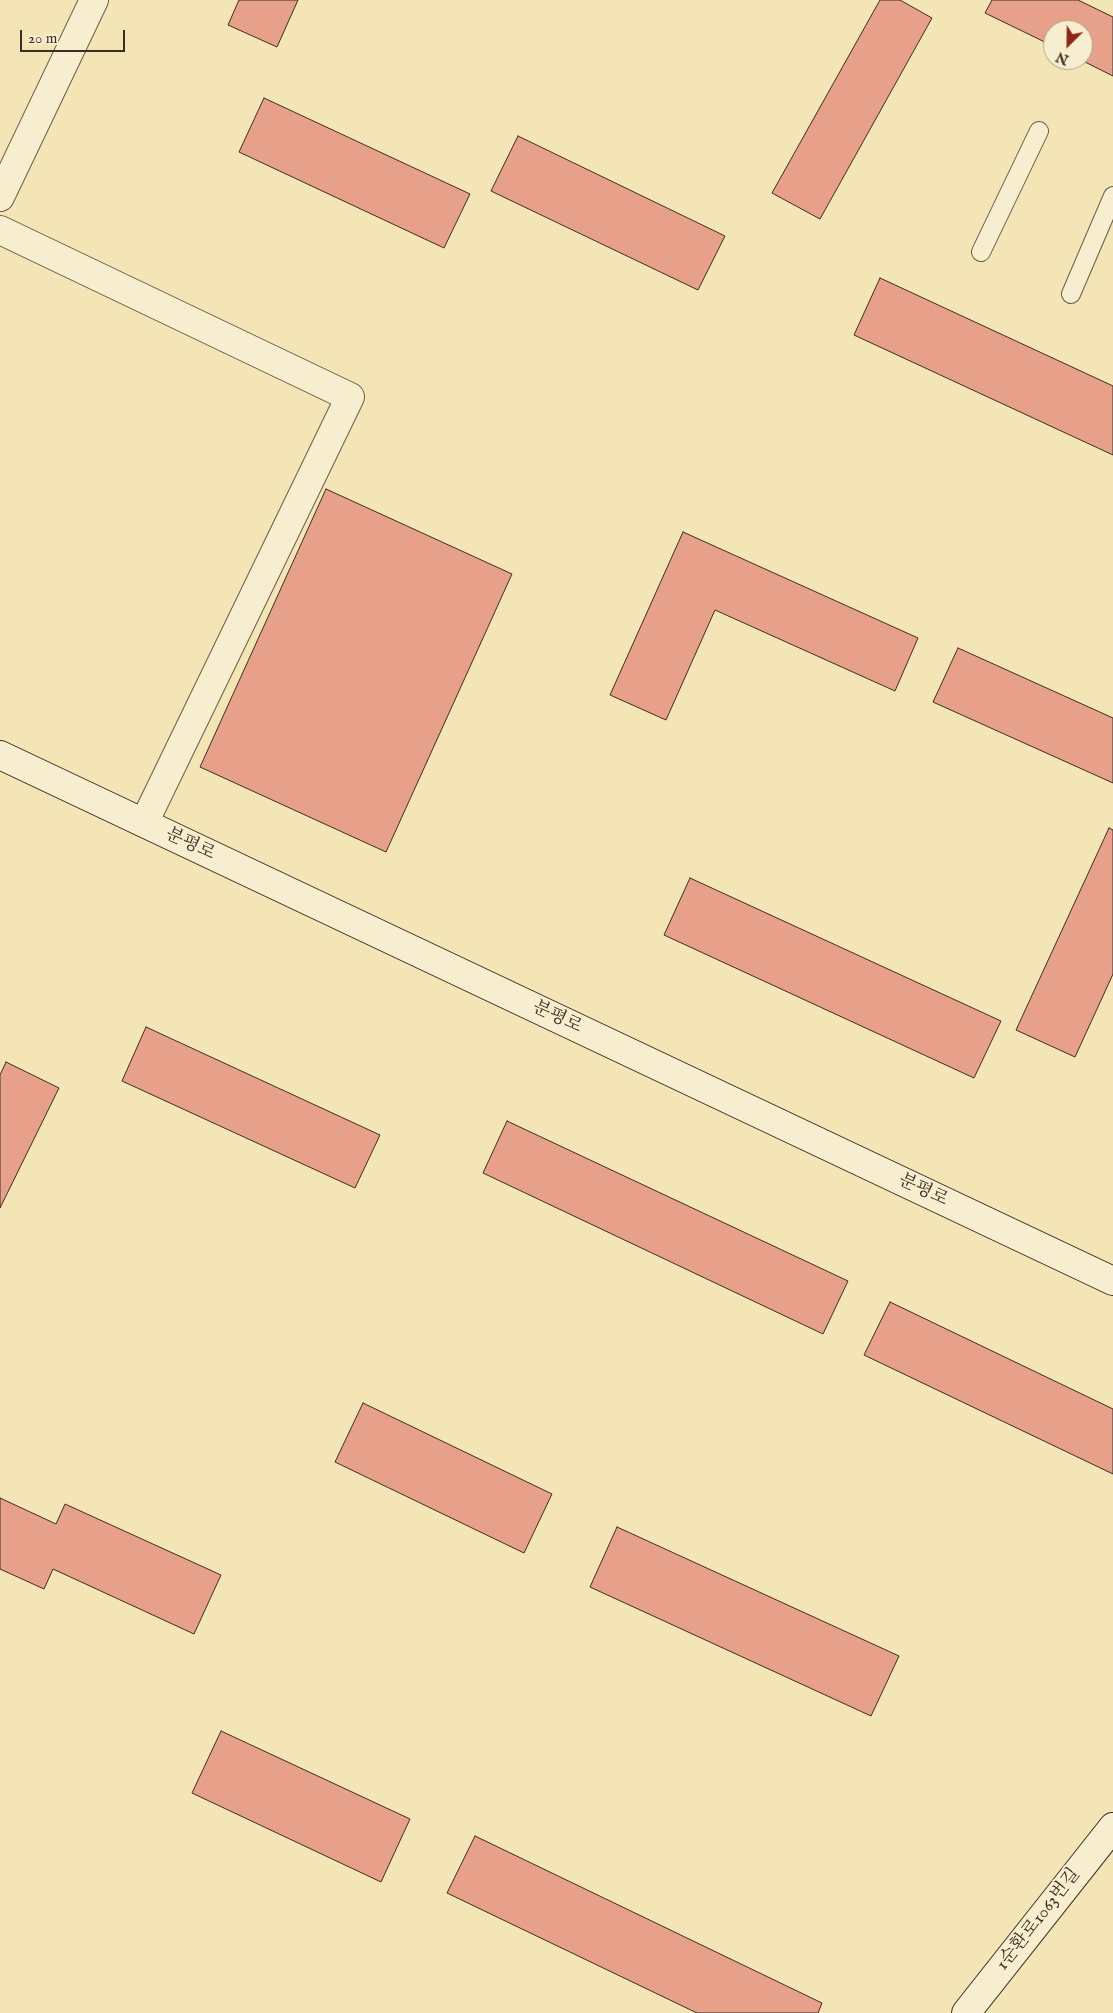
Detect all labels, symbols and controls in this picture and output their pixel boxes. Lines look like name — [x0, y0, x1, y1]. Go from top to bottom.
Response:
scale bar — [22, 20, 128, 52]
north arrow — [1043, 20, 1093, 70]
text: 20 m — [28, 29, 57, 48]
text: N — [1053, 47, 1072, 69]
street label: 분평로 — [162, 824, 218, 866]
street label: 분평로 — [529, 997, 585, 1039]
street label: 분평로 — [895, 1170, 951, 1212]
street label: 1순환로1063번길 — [992, 1865, 1086, 1975]

